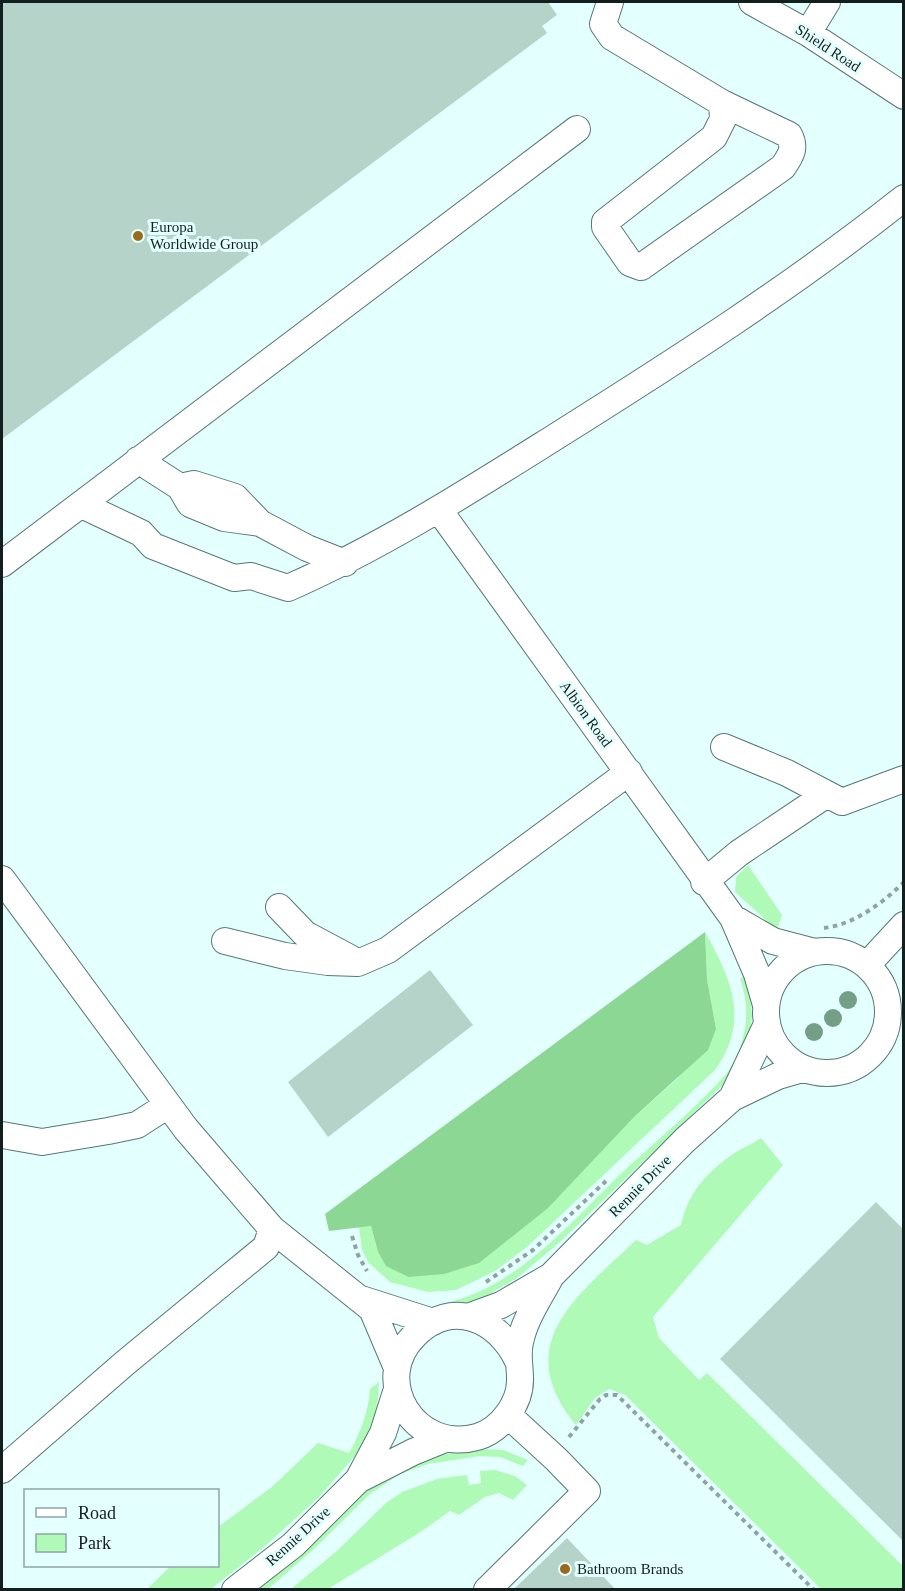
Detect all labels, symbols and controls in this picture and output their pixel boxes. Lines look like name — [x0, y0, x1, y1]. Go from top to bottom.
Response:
street label: Shield Road — [793, 21, 864, 75]
place label: Europa Worldwide Group — [150, 219, 258, 252]
marker: Europa Worldwide Group — [131, 229, 145, 243]
street label: Albion Road — [557, 678, 615, 750]
street label: Rennie Drive — [606, 1152, 674, 1220]
legend — [24, 1489, 219, 1567]
text: Road — [78, 1503, 116, 1523]
street label: Rennie Drive — [263, 1503, 333, 1569]
text: Park — [78, 1533, 111, 1553]
place label: Bathroom Brands — [577, 1561, 683, 1577]
marker: Bathroom Brands — [558, 1562, 572, 1576]

